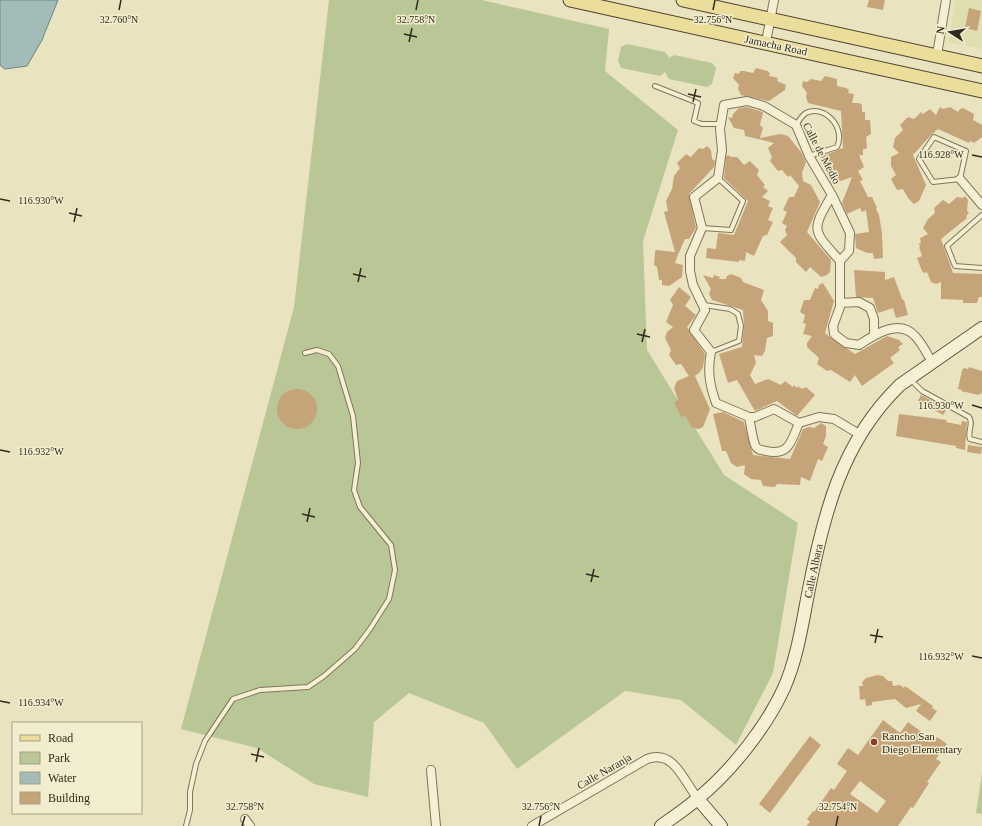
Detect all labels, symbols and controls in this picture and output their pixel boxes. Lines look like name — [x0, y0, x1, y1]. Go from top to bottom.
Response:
north arrow — [930, 12, 970, 52]
text: 32.760°N — [100, 14, 138, 25]
text: 32.758°N — [397, 14, 435, 25]
text: 32.756°N — [694, 14, 732, 25]
text: N — [934, 25, 947, 35]
street label: Jamacha Road — [744, 32, 809, 58]
street label: Calle de Medio — [801, 120, 843, 186]
text: 116.928°W — [918, 149, 964, 160]
text: 116.930°W — [18, 195, 64, 206]
text: 116.930°W — [918, 400, 964, 411]
text: 116.932°W — [18, 446, 64, 457]
street label: Calle Albara — [801, 543, 825, 599]
text: 116.932°W — [918, 651, 964, 662]
text: 116.934°W — [18, 697, 64, 708]
legend — [12, 722, 142, 814]
place label: Rancho San Diego Elementary — [882, 730, 963, 755]
text: Road — [48, 731, 73, 745]
marker: Rancho San Diego Elementary — [869, 737, 879, 747]
text: Park — [48, 751, 70, 765]
street label: Calle Naranja — [575, 751, 633, 791]
text: Water — [48, 771, 76, 785]
text: Building — [48, 791, 90, 805]
text: 32.758°N — [226, 801, 264, 812]
text: 32.756°N — [522, 801, 560, 812]
text: 32.754°N — [819, 801, 857, 812]

